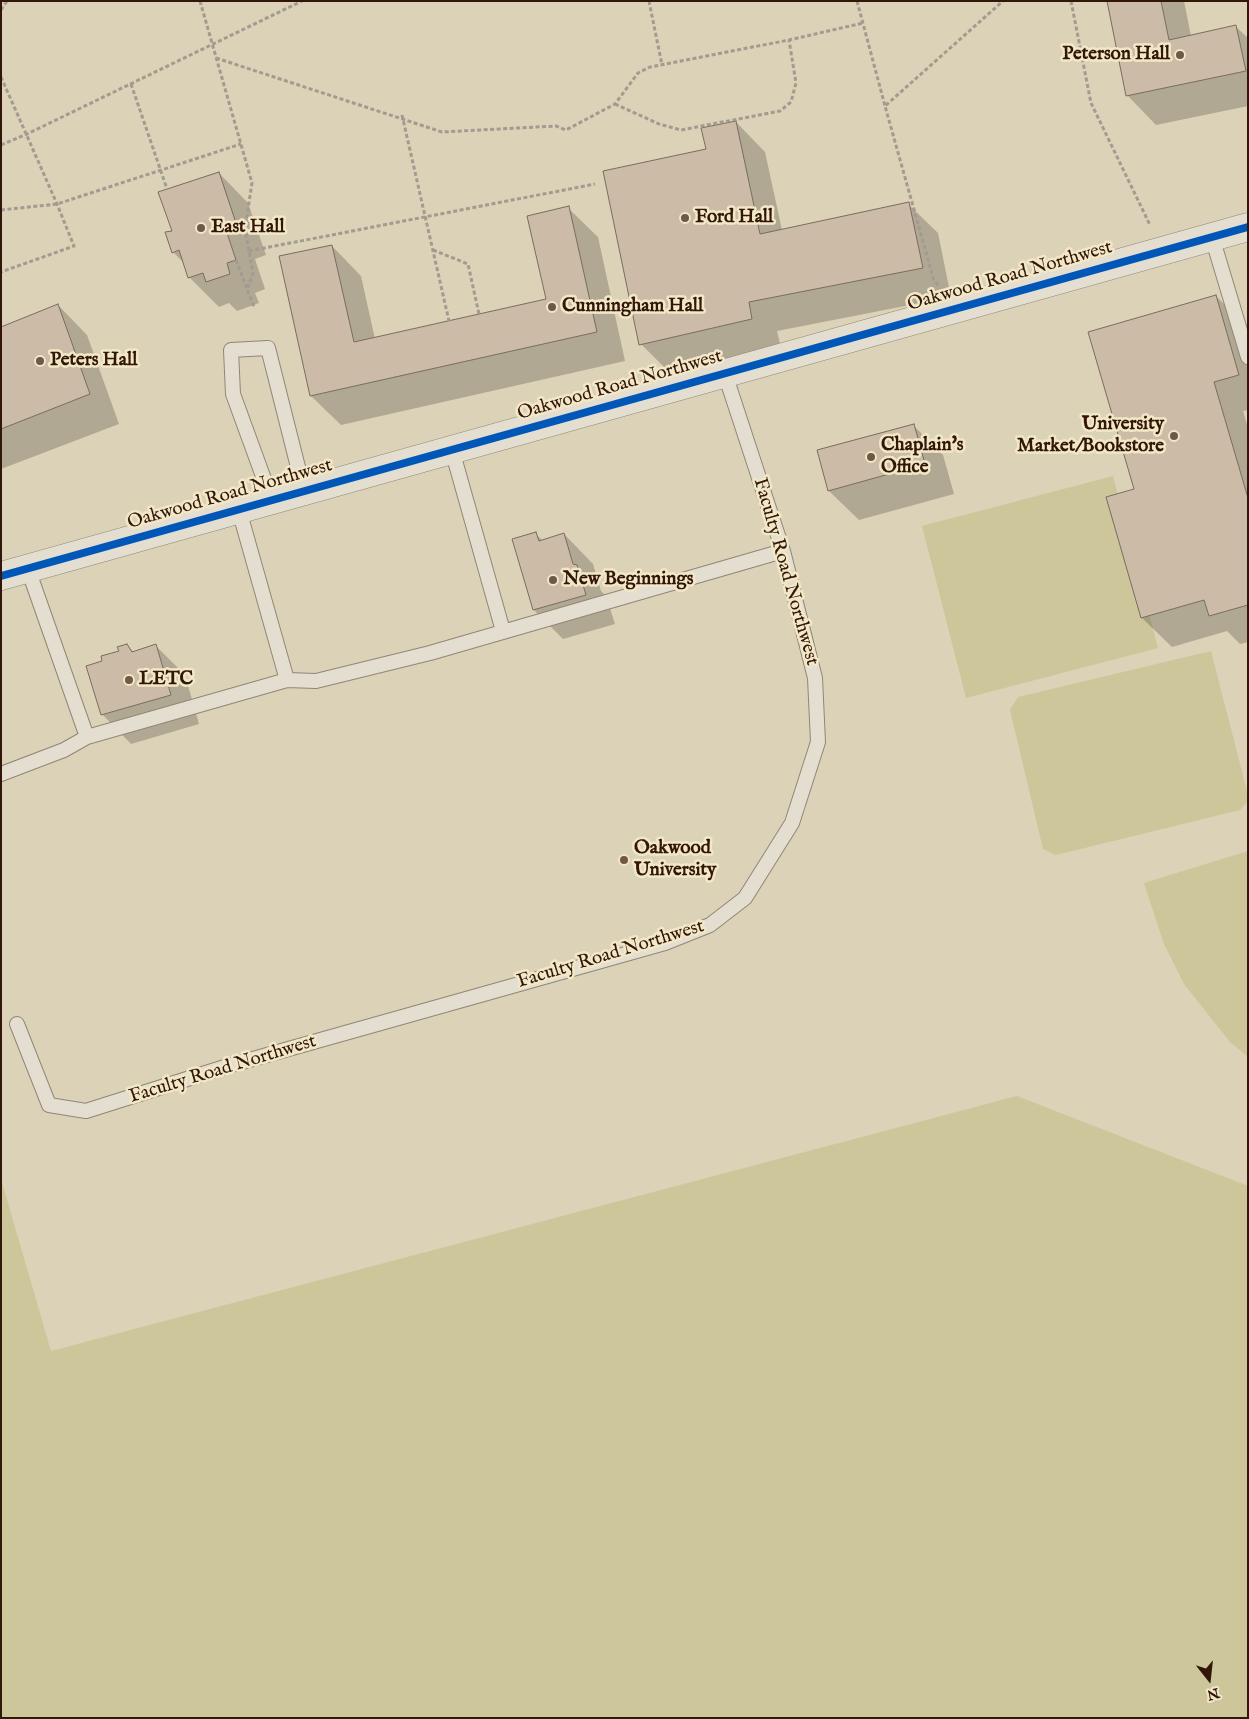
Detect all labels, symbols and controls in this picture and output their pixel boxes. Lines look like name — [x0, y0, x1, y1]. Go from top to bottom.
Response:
place label: Peterson Hall — [1062, 44, 1170, 66]
marker: Peterson Hall — [1174, 49, 1186, 61]
place label: Ford Hall — [695, 207, 773, 229]
marker: Ford Hall — [679, 212, 691, 224]
place label: East Hall — [211, 217, 285, 239]
marker: East Hall — [195, 222, 207, 234]
street label: Oakwood Road Northwest — [905, 237, 1115, 317]
place label: Cunningham Hall — [562, 296, 703, 318]
marker: Cunningham Hall — [546, 301, 558, 313]
street label: Oakwood Road Northwest — [515, 346, 725, 426]
place label: Peters Hall — [50, 350, 137, 372]
marker: Peters Hall — [34, 355, 46, 367]
place label: University Market/Bookstore — [1017, 414, 1164, 458]
marker: University Market/Bookstore — [1168, 430, 1180, 442]
place label: Chaplain's Office — [881, 435, 964, 479]
marker: Chaplain's Office — [865, 451, 877, 463]
street label: Oakwood Road Northwest — [125, 455, 335, 535]
street label: Faculty Road Northwest — [747, 476, 823, 668]
place label: New Beginnings — [563, 569, 693, 591]
marker: New Beginnings — [547, 574, 559, 586]
place label: LETC — [139, 669, 193, 691]
marker: LETC — [123, 674, 135, 686]
place label: Oakwood University — [634, 838, 716, 882]
marker: Oakwood University — [618, 854, 630, 866]
street label: Faculty Road Northwest — [515, 916, 707, 994]
street label: Faculty Road Northwest — [127, 1031, 319, 1109]
north arrow — [1184, 1654, 1234, 1704]
text: N — [1205, 1683, 1221, 1704]

